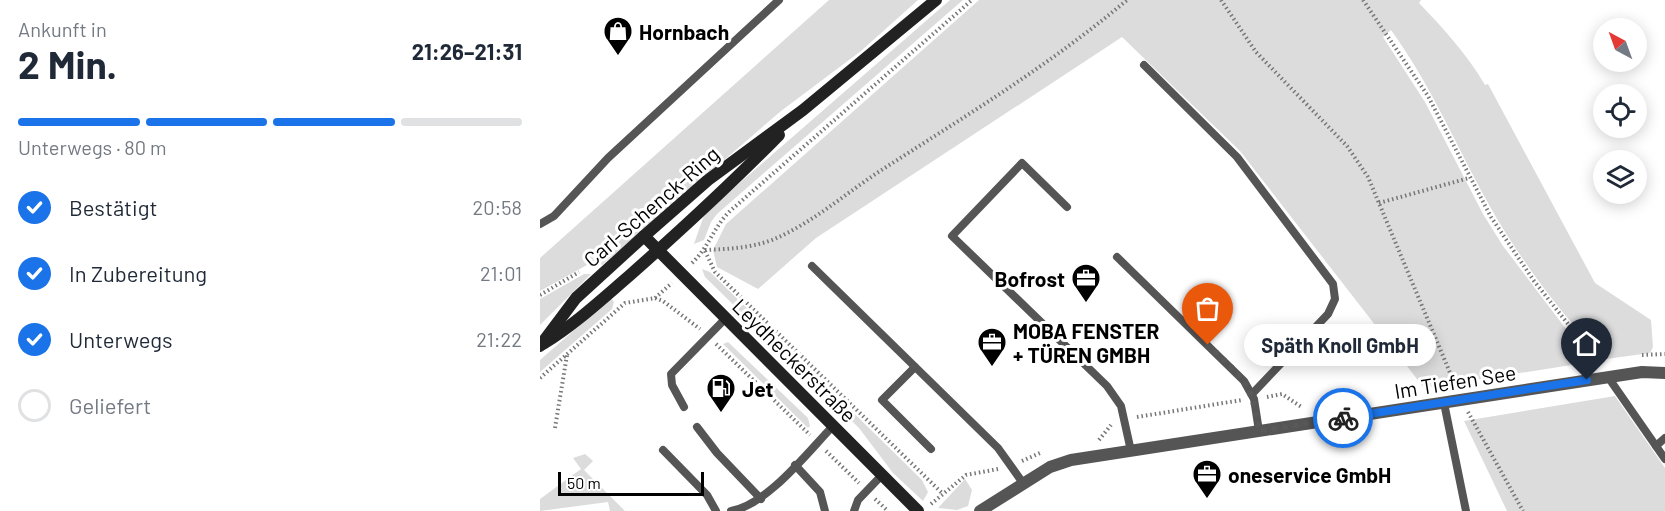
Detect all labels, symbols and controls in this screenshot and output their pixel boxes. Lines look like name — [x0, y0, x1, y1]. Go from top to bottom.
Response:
shop icon: Hornbach — [602, 15, 634, 57]
text: Ankunft in — [18, 17, 107, 41]
north arrow — [1593, 18, 1647, 72]
map controls — [1593, 18, 1647, 204]
place label: Hornbach — [639, 19, 729, 44]
text: 21:26–21:31 — [412, 38, 522, 64]
text: 2 Min. — [18, 40, 117, 87]
button: locate — [1593, 84, 1647, 138]
text: Unterwegs · 80 m — [18, 135, 167, 159]
street label: Carl-Schenck-Ring — [578, 141, 724, 271]
button: layers — [1593, 150, 1647, 204]
icon: check — [18, 191, 51, 224]
text: Bestätigt — [69, 194, 158, 220]
text: 20:58 — [473, 195, 522, 219]
icon: check — [18, 257, 51, 290]
text: In Zubereitung — [69, 260, 207, 286]
text: 21:01 — [480, 261, 522, 285]
office icon: Bofrost — [1070, 262, 1102, 304]
place label: Bofrost — [994, 266, 1065, 291]
pin — [1182, 283, 1233, 345]
icon: bag — [1191, 292, 1224, 325]
street label: Leydheckerstraße — [728, 293, 862, 427]
place label: MOBA FENSTER + TÜREN GMBH — [1013, 318, 1159, 367]
pin — [1561, 318, 1612, 380]
icon: check — [18, 323, 51, 356]
callout: Späth Knoll GmbH — [1244, 324, 1436, 366]
text: Unterwegs — [69, 326, 173, 352]
office icon: MOBA FENSTER + TÜREN GMBH — [976, 326, 1008, 368]
text: 21:22 — [476, 327, 522, 351]
icon: home — [1570, 327, 1603, 360]
text: Späth Knoll GmbH — [1261, 333, 1419, 357]
street label: Im Tiefen See — [1392, 359, 1518, 403]
fuel station icon: Jet — [705, 372, 737, 414]
place label: Jet — [742, 376, 773, 401]
courier — [1313, 388, 1373, 448]
text: Geliefert — [69, 392, 151, 418]
icon: bike — [1327, 402, 1360, 435]
office icon: oneservice GmbH — [1191, 458, 1223, 500]
place label: oneservice GmbH — [1228, 462, 1391, 487]
scale bar — [558, 469, 704, 496]
text: 50 m — [567, 473, 601, 492]

